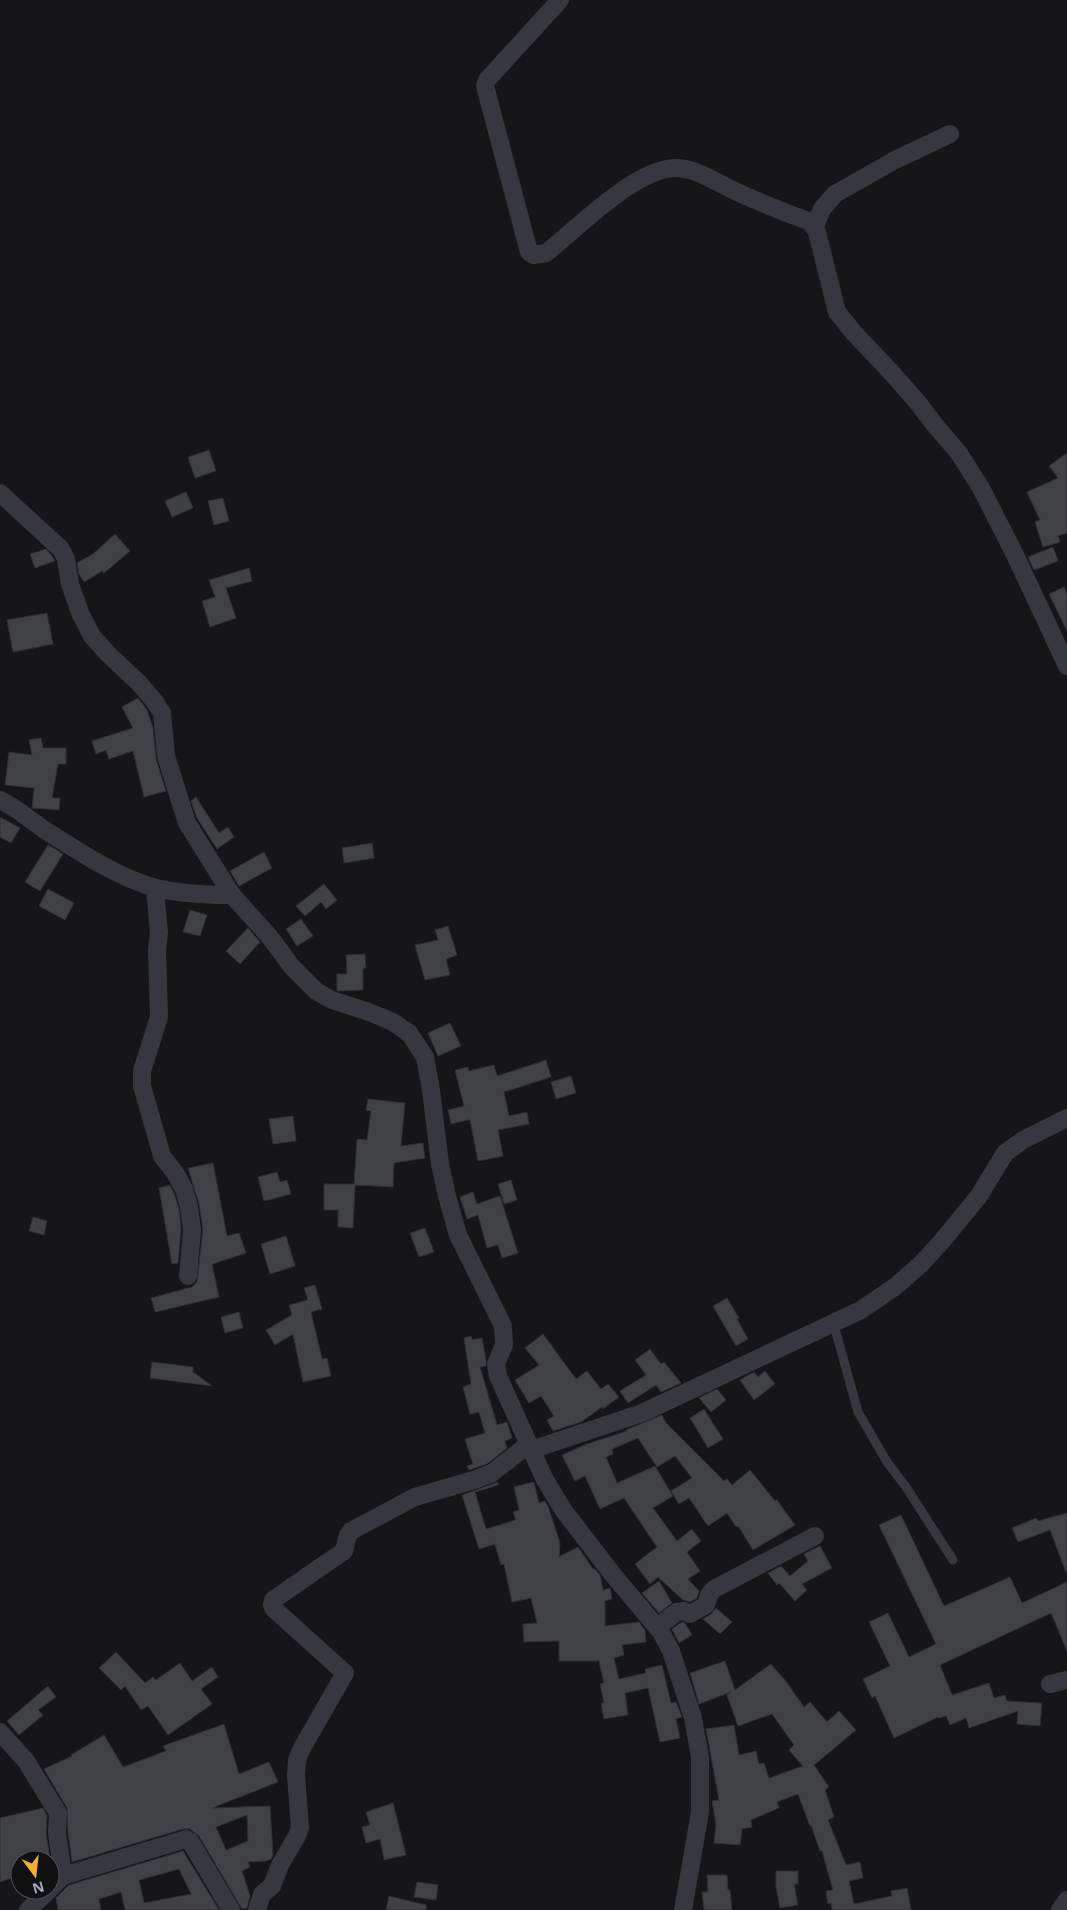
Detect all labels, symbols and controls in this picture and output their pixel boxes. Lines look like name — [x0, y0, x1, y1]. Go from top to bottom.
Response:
north arrow — [10, 1850, 60, 1900]
text: N — [31, 1877, 46, 1899]

